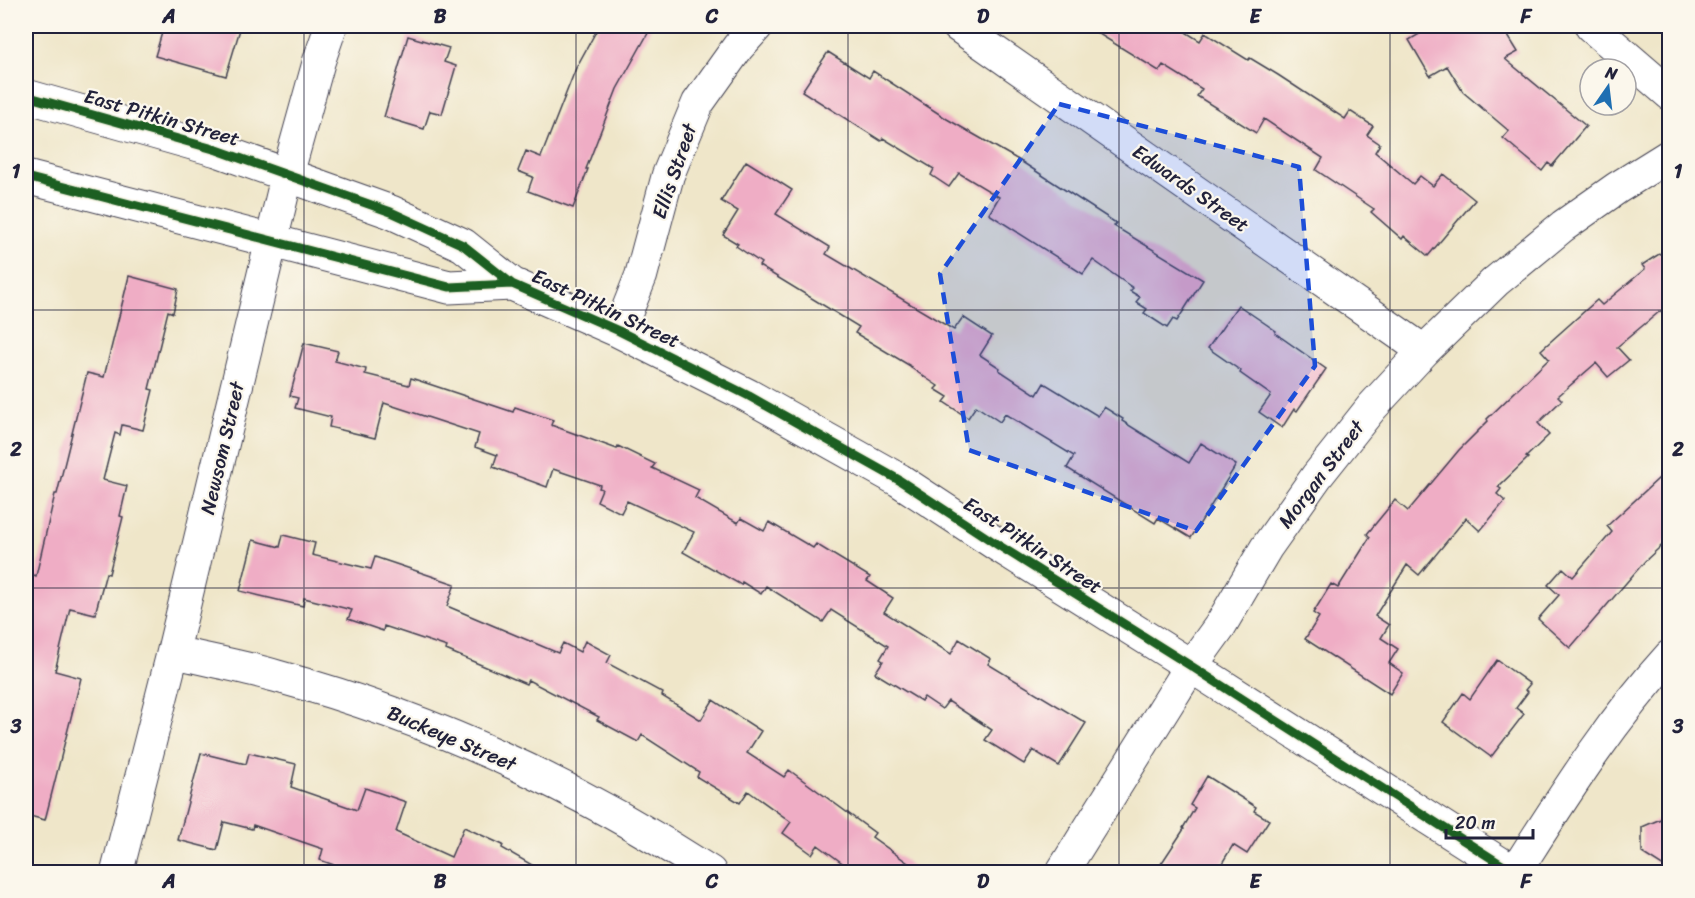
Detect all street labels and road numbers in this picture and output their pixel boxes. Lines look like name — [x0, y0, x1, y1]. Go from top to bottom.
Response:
street label: East Pitkin Street — [80, 79, 244, 156]
street label: Ellis Street — [642, 118, 707, 224]
street label: Edwards Street — [1125, 135, 1257, 242]
street label: East Pitkin Street — [526, 259, 686, 358]
street label: Newsom Street — [190, 377, 255, 518]
street label: Morgan Street — [1269, 412, 1375, 536]
street label: East Pitkin Street — [956, 487, 1110, 604]
street label: Buckeye Street — [382, 696, 523, 782]

